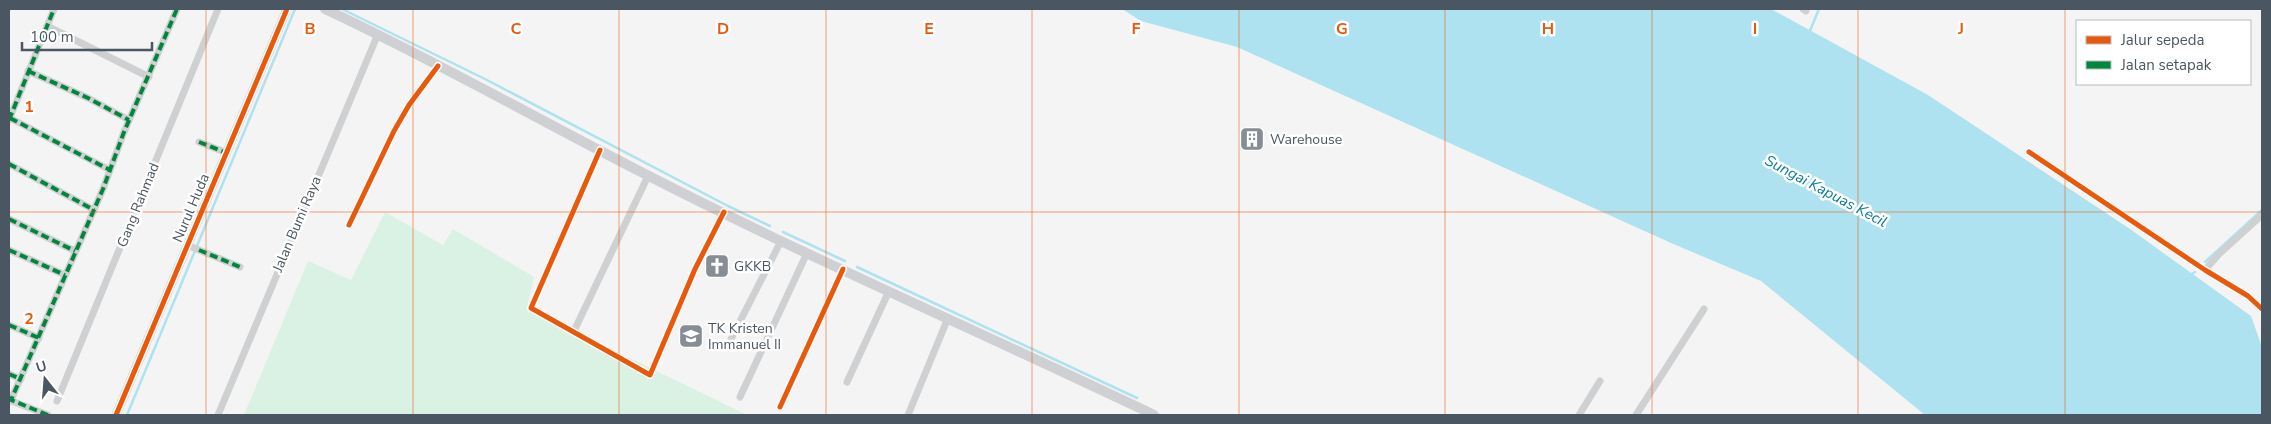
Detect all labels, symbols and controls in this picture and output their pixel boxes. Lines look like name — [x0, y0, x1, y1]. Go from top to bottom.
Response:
text: B — [304, 18, 316, 40]
text: C — [511, 18, 522, 40]
text: D — [717, 18, 729, 40]
text: E — [924, 18, 934, 40]
text: F — [1132, 18, 1141, 40]
text: G — [1336, 18, 1348, 40]
text: H — [1542, 18, 1554, 40]
text: I — [1753, 18, 1757, 40]
text: J — [1957, 18, 1964, 40]
scale bar — [22, 20, 152, 52]
legend — [2076, 20, 2251, 85]
text: 100 m — [30, 27, 74, 47]
text: Jalur sepeda — [2120, 30, 2205, 50]
text: Jalan setapak — [2120, 55, 2212, 75]
text: 1 — [24, 96, 34, 118]
building icon: Warehouse — [1239, 126, 1265, 152]
place label: Warehouse — [1270, 130, 1342, 149]
water label: Sungai Kapuas Kecil — [1761, 150, 1891, 232]
street label: Gang Rahmad — [112, 160, 164, 250]
street label: Nurul Huda — [168, 171, 214, 245]
street label: Jalan Bumi Raya — [268, 173, 326, 276]
church icon: GKKB — [704, 253, 730, 279]
place label: GKKB — [734, 257, 771, 276]
text: 2 — [24, 308, 34, 330]
place label: TK Kristen Immanuel II — [708, 319, 781, 354]
school or university icon: TK Kristen Immanuel II — [678, 323, 704, 349]
north arrow — [20, 354, 70, 404]
text: U — [34, 356, 49, 378]

